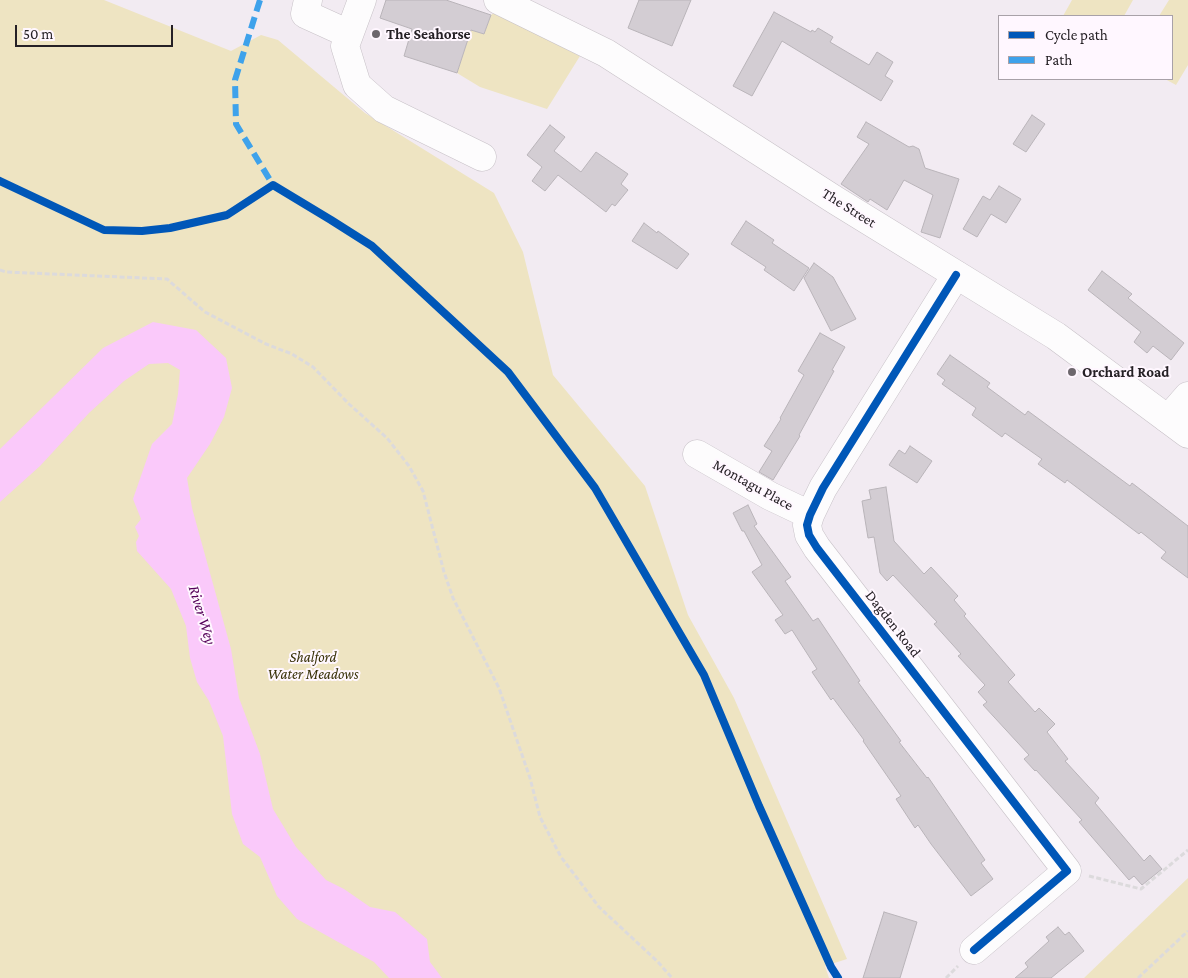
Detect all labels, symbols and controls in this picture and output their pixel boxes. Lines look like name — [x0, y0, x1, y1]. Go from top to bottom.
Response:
scale bar — [18, 15, 175, 47]
legend — [998, 15, 1173, 80]
place label: The Seahorse — [386, 25, 471, 43]
text: 50 m — [23, 26, 53, 42]
text: Cycle path — [1045, 27, 1108, 43]
marker: The Seahorse — [370, 28, 382, 40]
text: Path — [1045, 52, 1072, 68]
street label: The Street — [818, 184, 880, 232]
place label: Orchard Road — [1082, 363, 1169, 381]
marker: Orchard Road — [1066, 366, 1078, 378]
street label: Montagu Place — [710, 456, 796, 514]
water label: River Wey — [184, 583, 220, 647]
street label: Dagden Road — [861, 587, 925, 661]
park label: Shalford Water Meadows — [267, 648, 359, 683]

